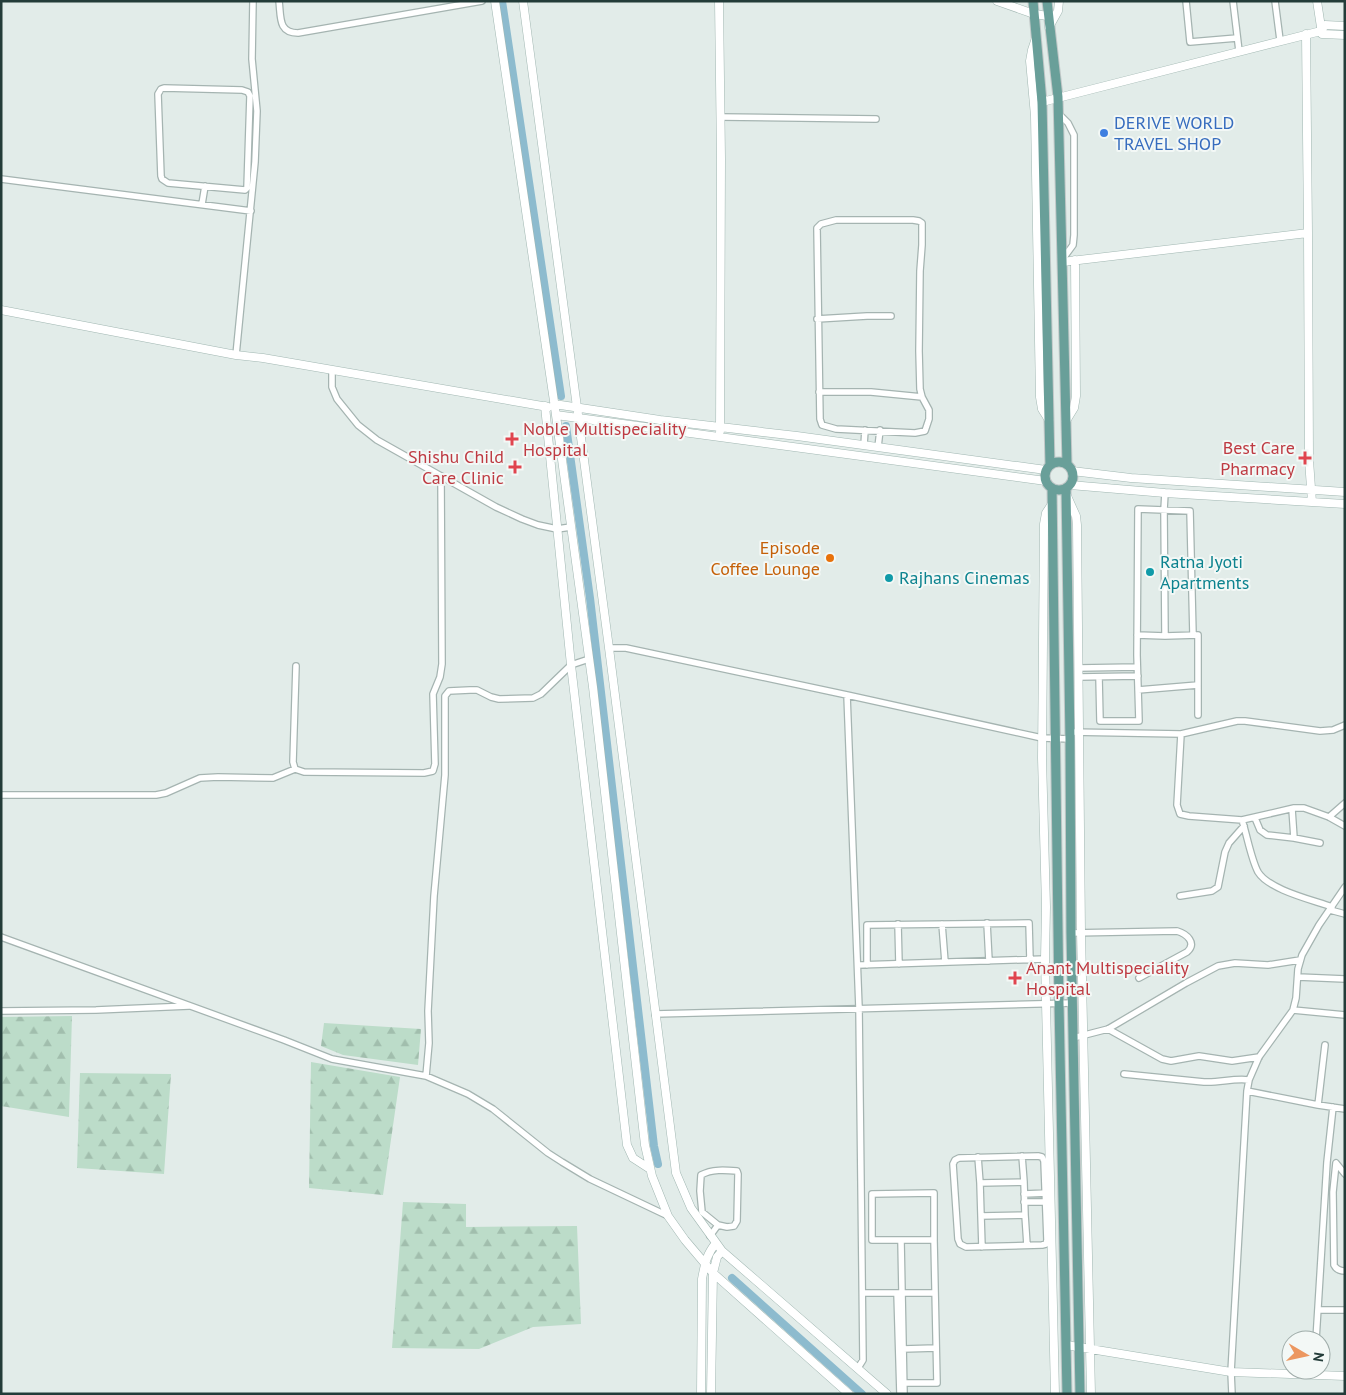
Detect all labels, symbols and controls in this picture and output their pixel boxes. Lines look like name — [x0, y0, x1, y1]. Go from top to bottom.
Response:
place label: DERIVE WORLD TRAVEL SHOP — [1114, 111, 1234, 155]
marker: DERIVE WORLD TRAVEL SHOP — [1098, 127, 1110, 139]
place label: Noble Multispeciality Hospital — [523, 417, 687, 461]
marker: Noble Multispeciality Hospital — [505, 432, 519, 446]
place label: Best Care Pharmacy — [1220, 436, 1296, 480]
place label: Shishu Child Care Clinic — [408, 445, 504, 489]
marker: Best Care Pharmacy — [1299, 452, 1311, 464]
marker: Shishu Child Care Clinic — [508, 460, 522, 474]
place label: Episode Coffee Lounge — [710, 536, 820, 580]
place label: Ratna Jyoti Apartments — [1160, 550, 1249, 594]
marker: Episode Coffee Lounge — [824, 552, 836, 564]
place label: Rajhans Cinemas — [899, 566, 1029, 589]
marker: Ratna Jyoti Apartments — [1144, 566, 1156, 578]
marker: Rajhans Cinemas — [883, 572, 895, 584]
place label: Anant Multispeciality Hospital — [1026, 956, 1189, 1000]
marker: Anant Multispeciality Hospital — [1008, 971, 1022, 985]
north arrow — [1281, 1330, 1331, 1380]
text: N — [1309, 1351, 1328, 1363]

